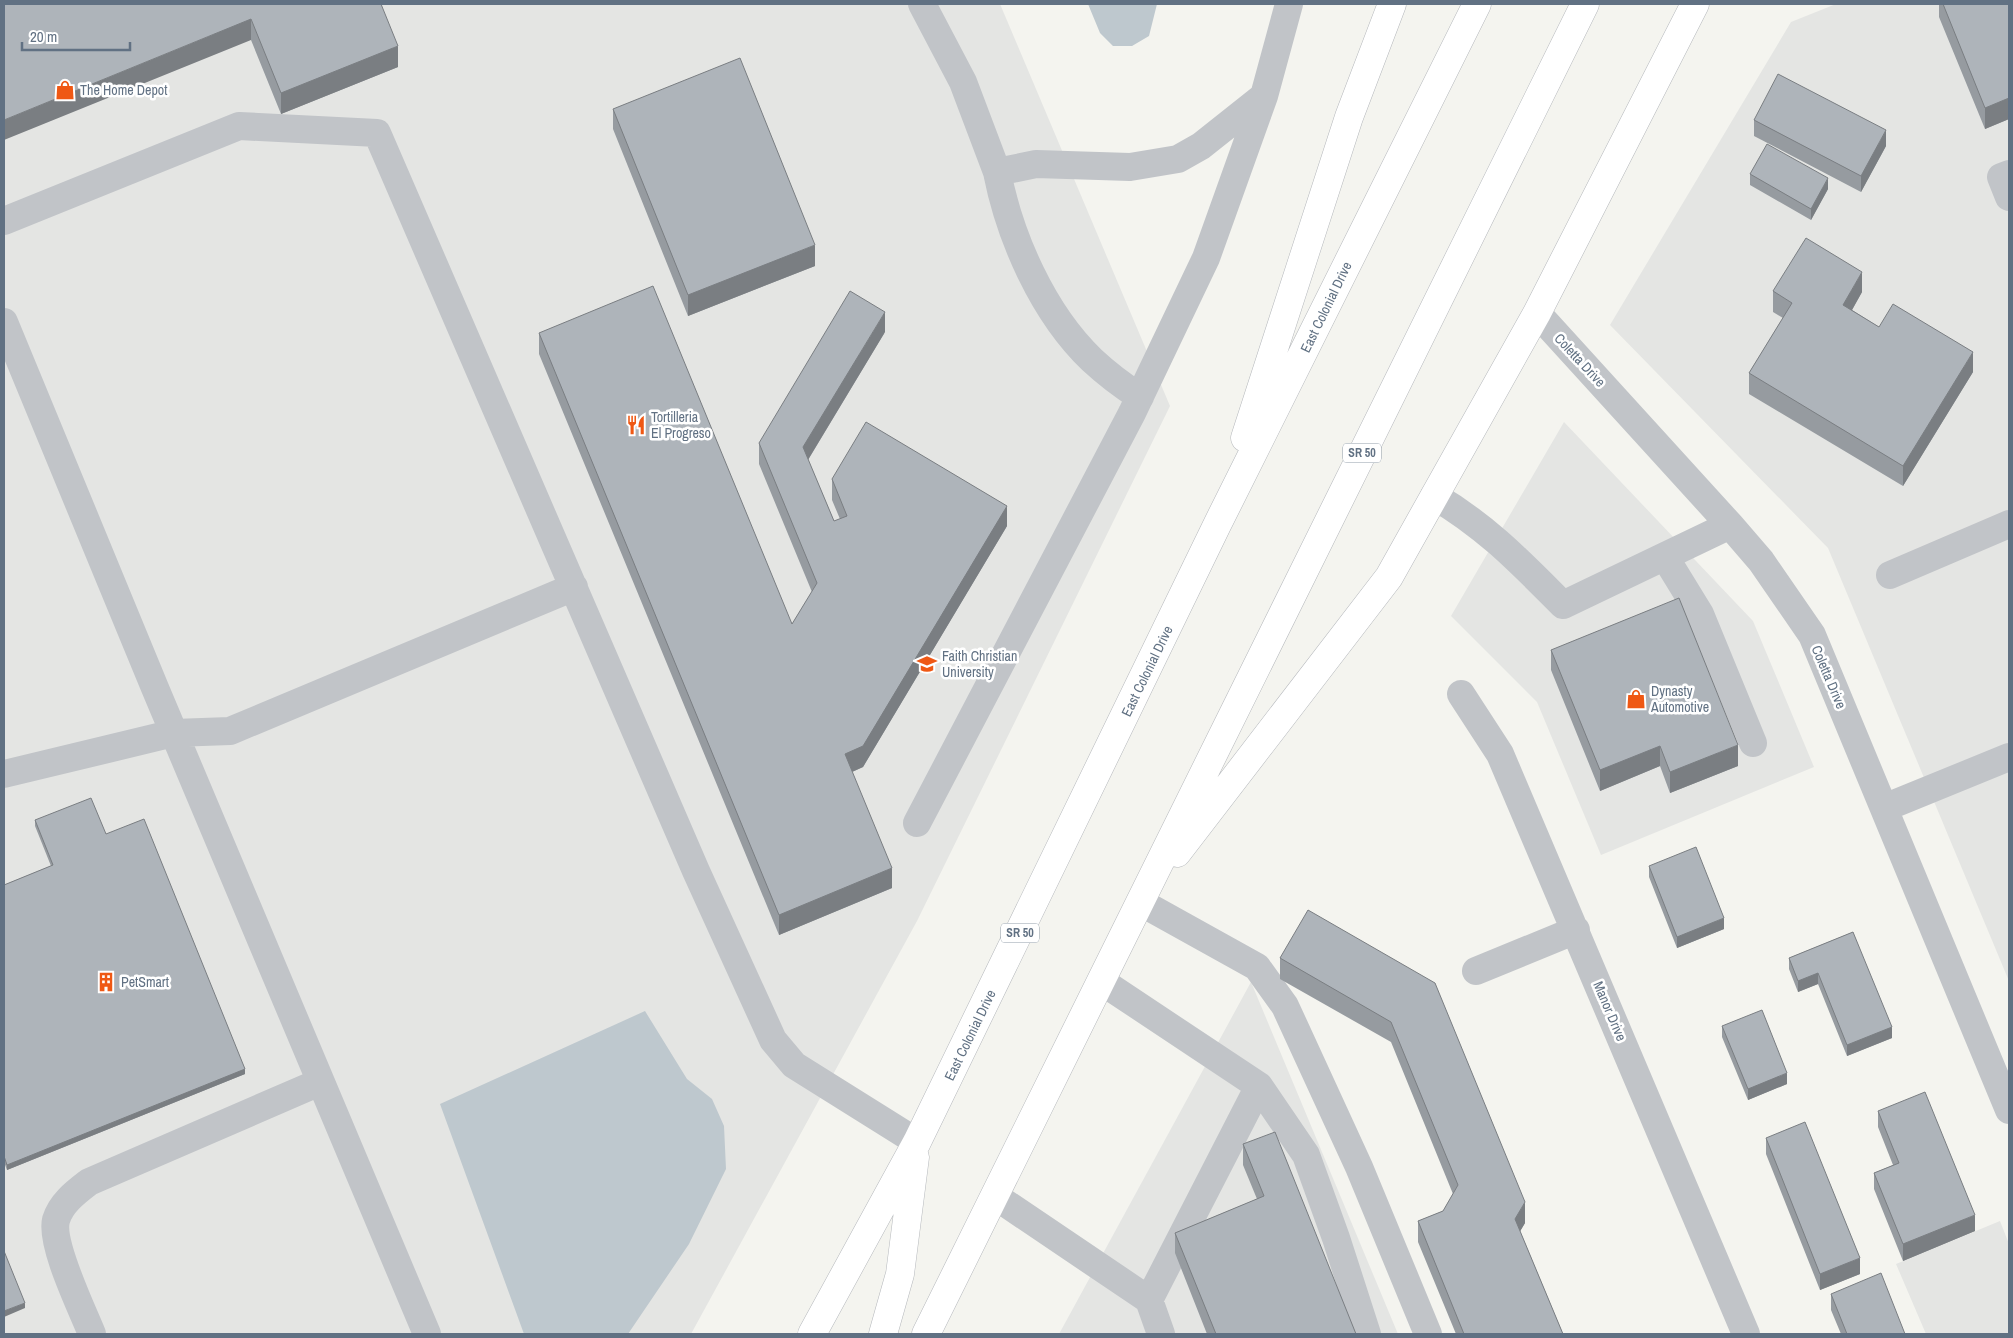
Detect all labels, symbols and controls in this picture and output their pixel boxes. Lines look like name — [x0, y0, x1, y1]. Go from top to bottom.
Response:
scale bar — [22, 20, 130, 52]
text: 20 m — [30, 26, 57, 47]
shop icon: The Home Depot — [54, 79, 76, 101]
place label: The Home Depot — [80, 81, 167, 99]
street label: East Colonial Drive — [1296, 259, 1356, 355]
street label: Coletta Drive — [1551, 329, 1609, 391]
place label: Tortilleria El Progreso — [651, 408, 711, 442]
restaurant icon: Tortilleria El Progreso — [625, 414, 647, 436]
road number: SR 50 — [1343, 443, 1381, 462]
street label: East Colonial Drive — [1117, 623, 1177, 719]
street label: Coletta Drive — [1808, 643, 1850, 711]
place label: Faith Christian University — [942, 647, 1017, 681]
school or university icon: Faith Christian University — [916, 653, 938, 675]
place label: Dynasty Automotive — [1650, 682, 1709, 716]
shop icon: Dynasty Automotive — [1625, 688, 1647, 710]
road number: SR 50 — [1001, 924, 1039, 942]
building icon: PetSmart — [95, 971, 117, 993]
place label: PetSmart — [121, 973, 169, 991]
street label: Manor Drive — [1589, 978, 1631, 1044]
street label: East Colonial Drive — [940, 987, 1000, 1083]

